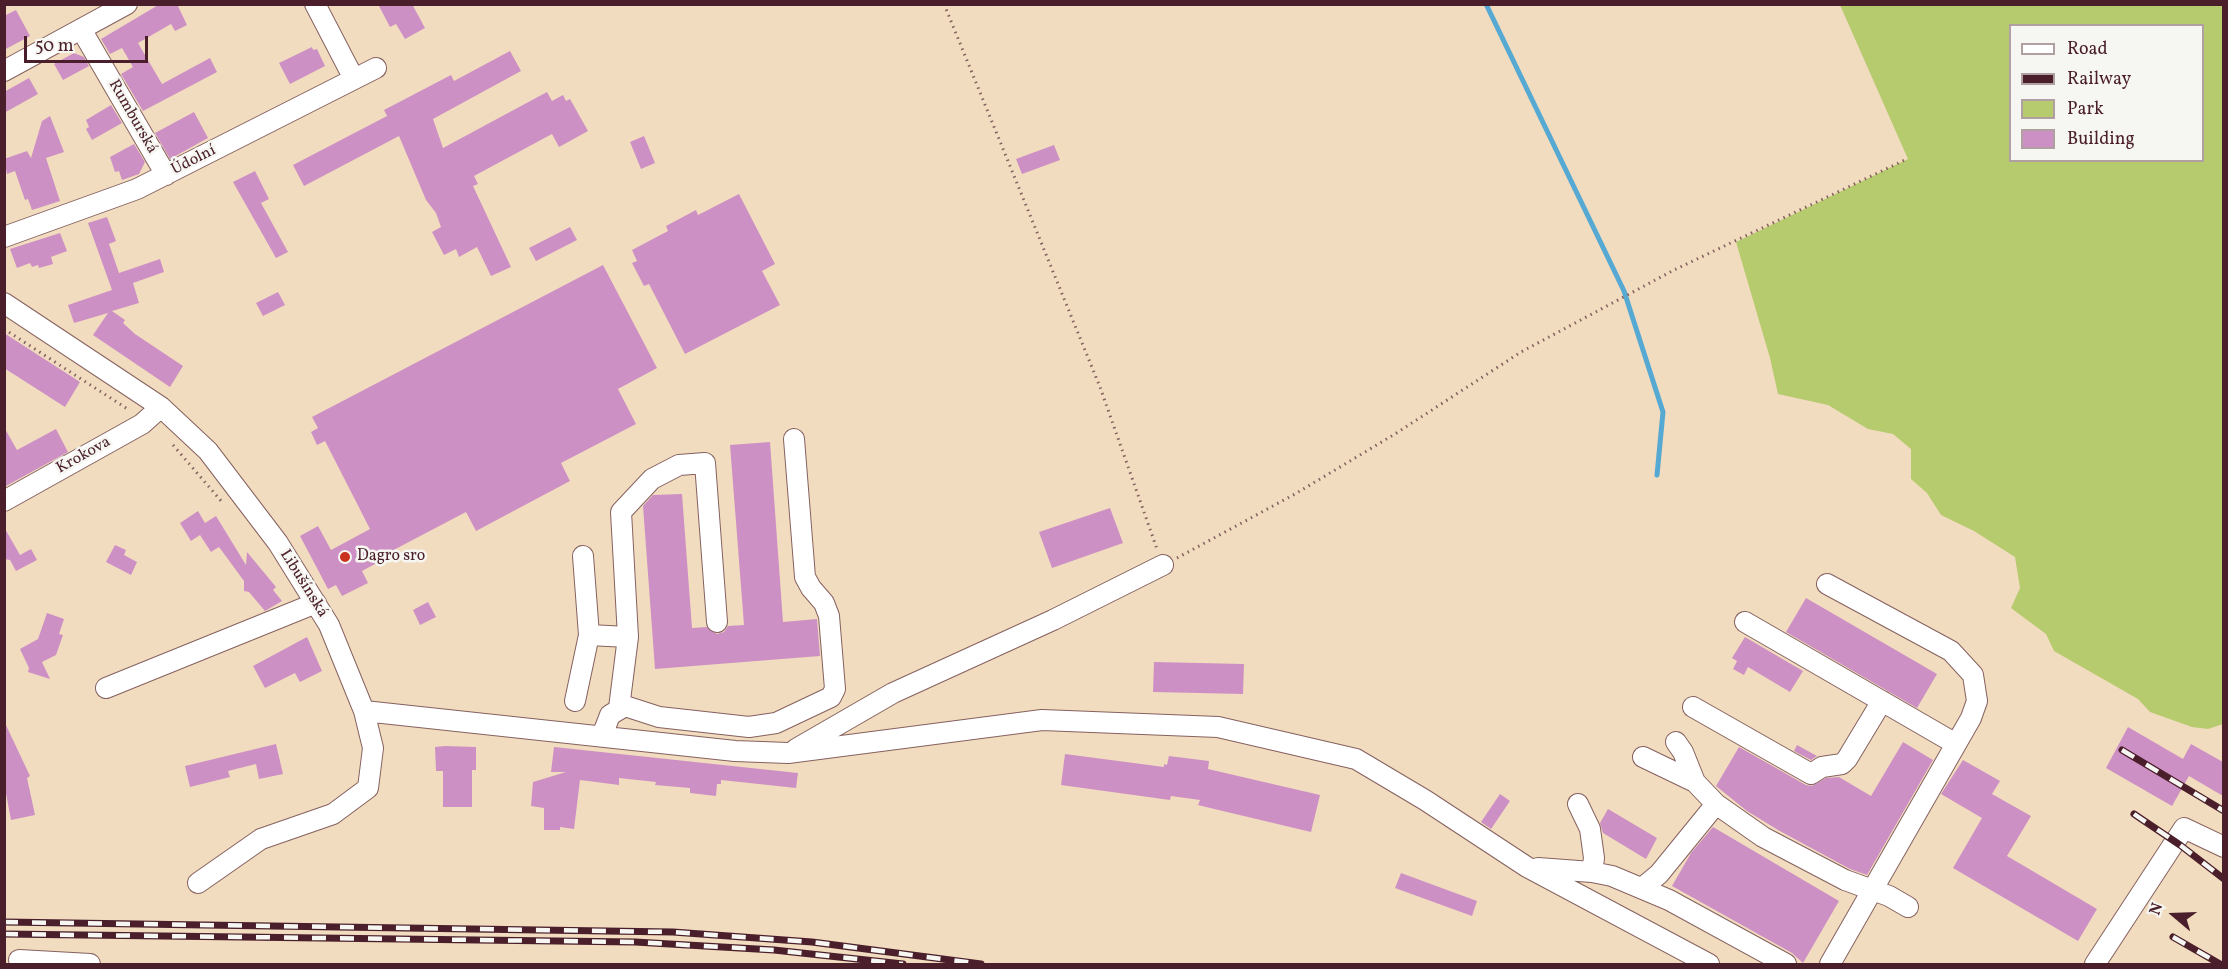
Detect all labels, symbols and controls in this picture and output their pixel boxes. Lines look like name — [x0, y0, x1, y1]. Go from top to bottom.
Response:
scale bar — [27, 24, 152, 62]
legend — [2009, 24, 2204, 162]
text: 50 m — [35, 34, 74, 59]
text: Road — [2067, 37, 2108, 62]
text: Railway — [2067, 67, 2131, 92]
street label: Rumburská — [103, 77, 161, 157]
text: Park — [2067, 97, 2104, 122]
text: Building — [2067, 127, 2135, 152]
street label: Údolní — [169, 142, 219, 180]
street label: Krokova — [53, 433, 115, 479]
street label: Libušínská — [275, 547, 331, 621]
place label: Dagro sro — [357, 547, 425, 567]
marker: Dagro sro — [338, 550, 352, 564]
north arrow — [2144, 885, 2204, 945]
text: N — [2145, 900, 2169, 918]

